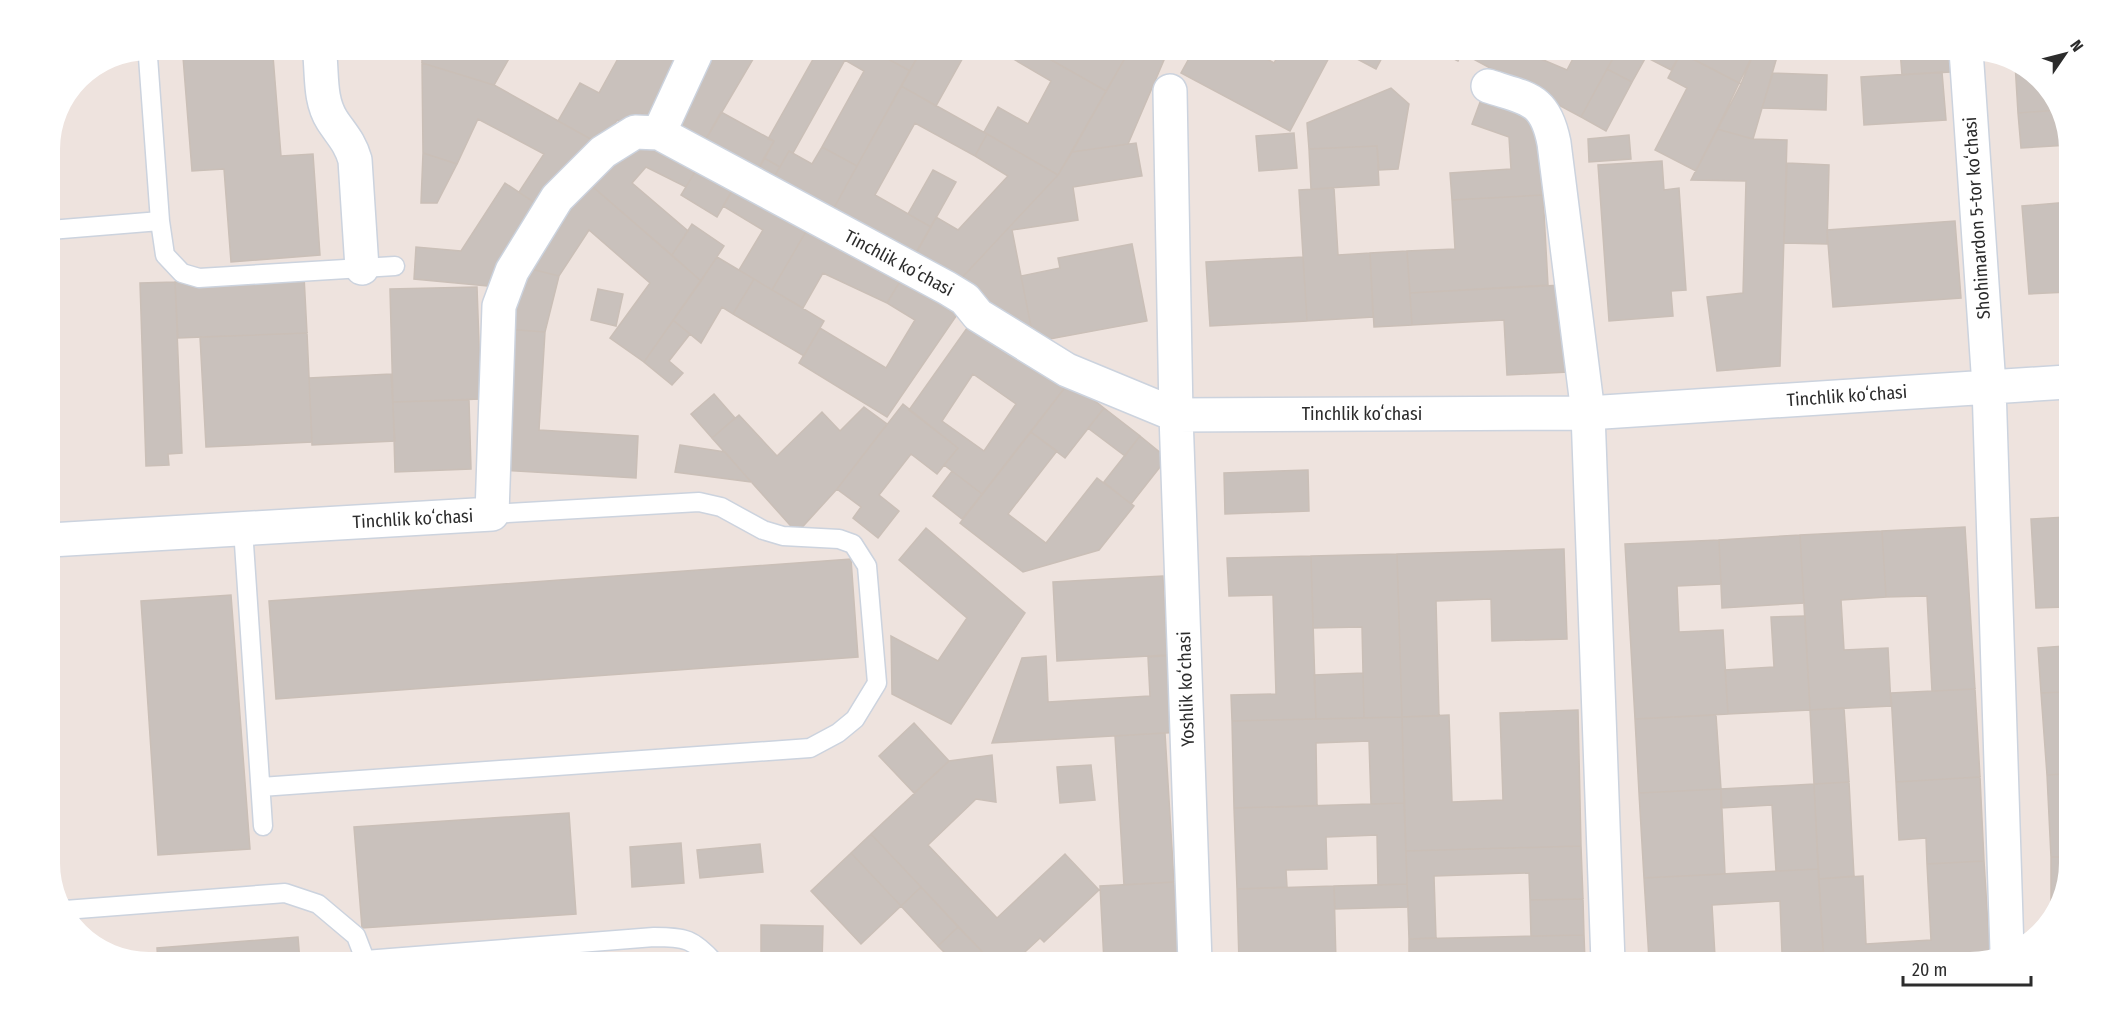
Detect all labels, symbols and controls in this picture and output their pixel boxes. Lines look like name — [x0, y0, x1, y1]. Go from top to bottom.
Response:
north arrow — [2035, 24, 2095, 84]
text: N — [2066, 36, 2087, 55]
street label: Shohimardon 5-tor koʻchasi — [1959, 116, 1995, 320]
street label: Tinchlik koʻchasi — [841, 225, 957, 301]
street label: Tinchlik koʻchasi — [1786, 381, 1908, 411]
street label: Tinchlik koʻchasi — [1302, 403, 1422, 425]
street label: Tinchlik koʻchasi — [352, 505, 474, 533]
street label: Yoshlik koʻchasi — [1173, 631, 1199, 747]
scale bar — [1903, 949, 2030, 987]
text: 20 m — [1912, 959, 1947, 981]

